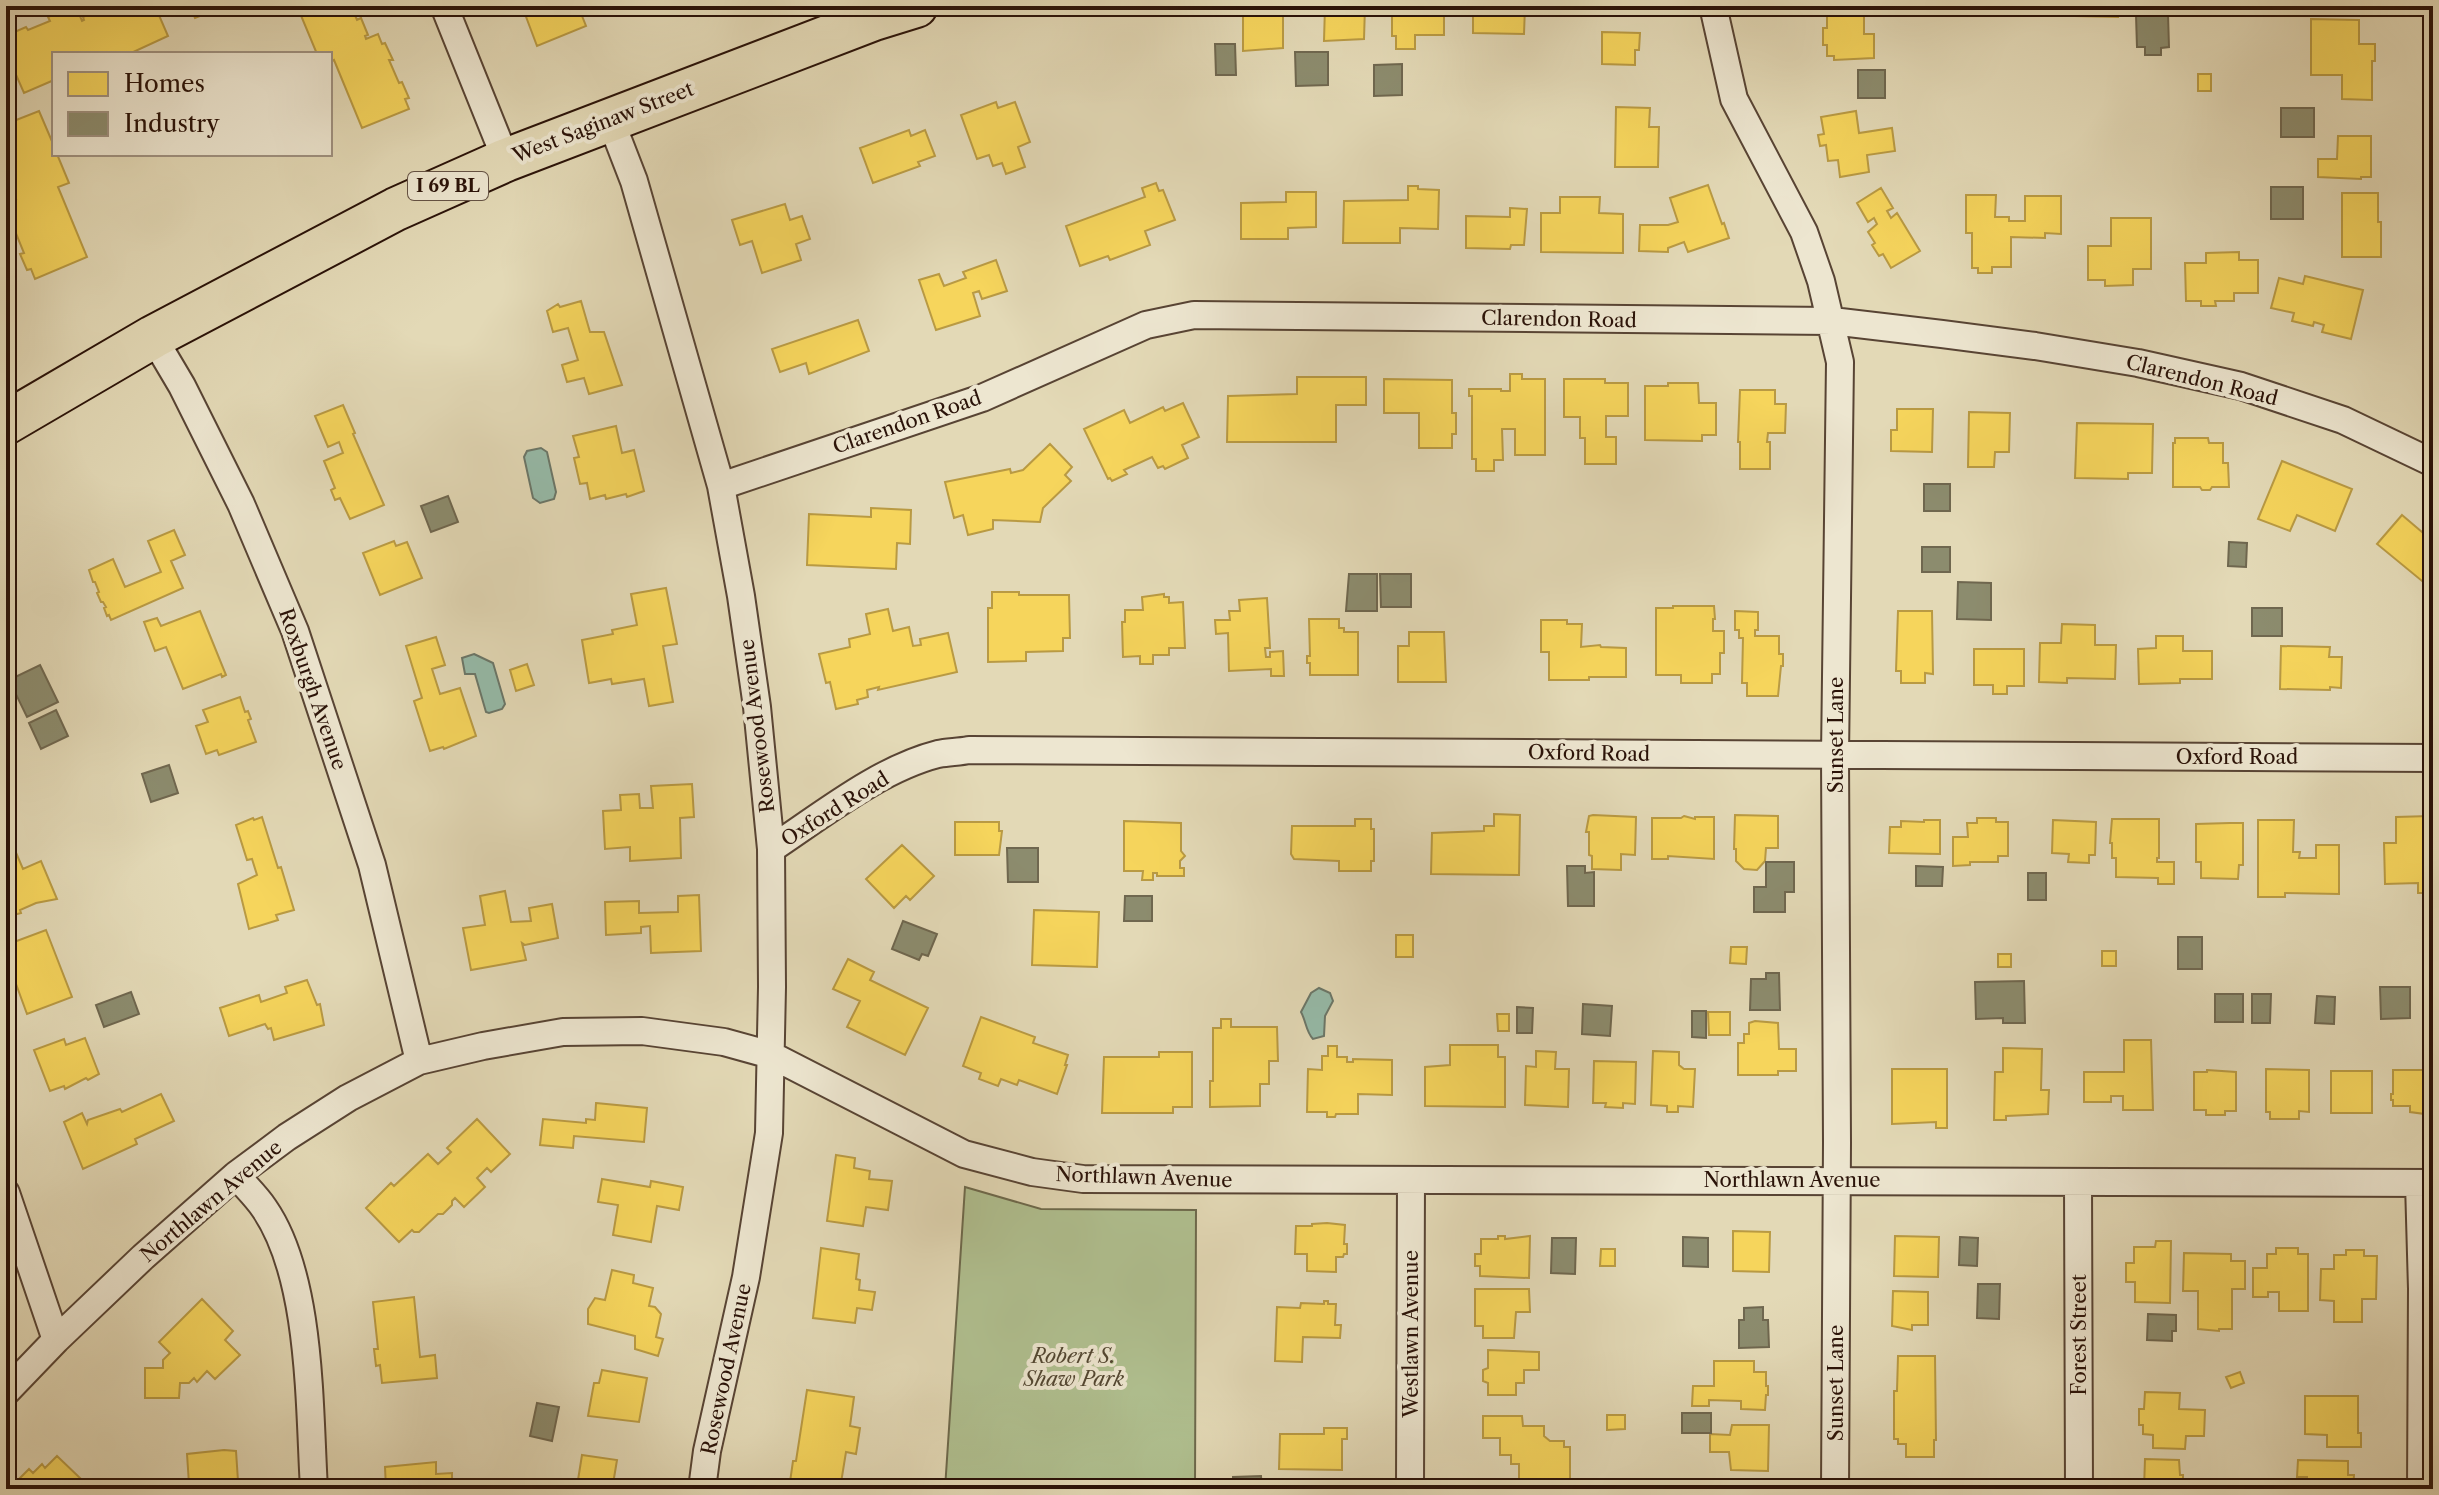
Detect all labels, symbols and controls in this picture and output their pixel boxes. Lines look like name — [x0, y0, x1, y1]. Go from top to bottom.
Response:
legend — [52, 52, 332, 156]
text: Homes — [124, 69, 205, 98]
street label: West Saginaw Street — [508, 76, 697, 168]
text: Industry — [124, 109, 220, 138]
road number: I 69 BL — [408, 172, 488, 200]
street label: Clarendon Road — [1481, 306, 1637, 332]
street label: Clarendon Road — [2124, 350, 2280, 410]
street label: Clarendon Road — [830, 385, 984, 459]
street label: Roxburgh Avenue — [274, 605, 352, 773]
street label: Rosewood Avenue — [734, 638, 780, 814]
street label: Sunset Lane — [1824, 677, 1848, 793]
street label: Oxford Road — [1528, 740, 1650, 766]
street label: Oxford Road — [2176, 745, 2298, 769]
street label: Oxford Road — [777, 766, 893, 852]
street label: Northlawn Avenue — [136, 1135, 286, 1267]
street label: Northlawn Avenue — [1055, 1162, 1233, 1192]
street label: Northlawn Avenue — [1704, 1168, 1880, 1192]
street label: Westlawn Avenue — [1399, 1250, 1423, 1419]
street label: Forest Street — [2067, 1274, 2091, 1396]
street label: Rosewood Avenue — [696, 1281, 756, 1457]
street label: Sunset Lane — [1824, 1325, 1848, 1441]
park label: Robert S. Shaw Park — [1023, 1344, 1125, 1391]

